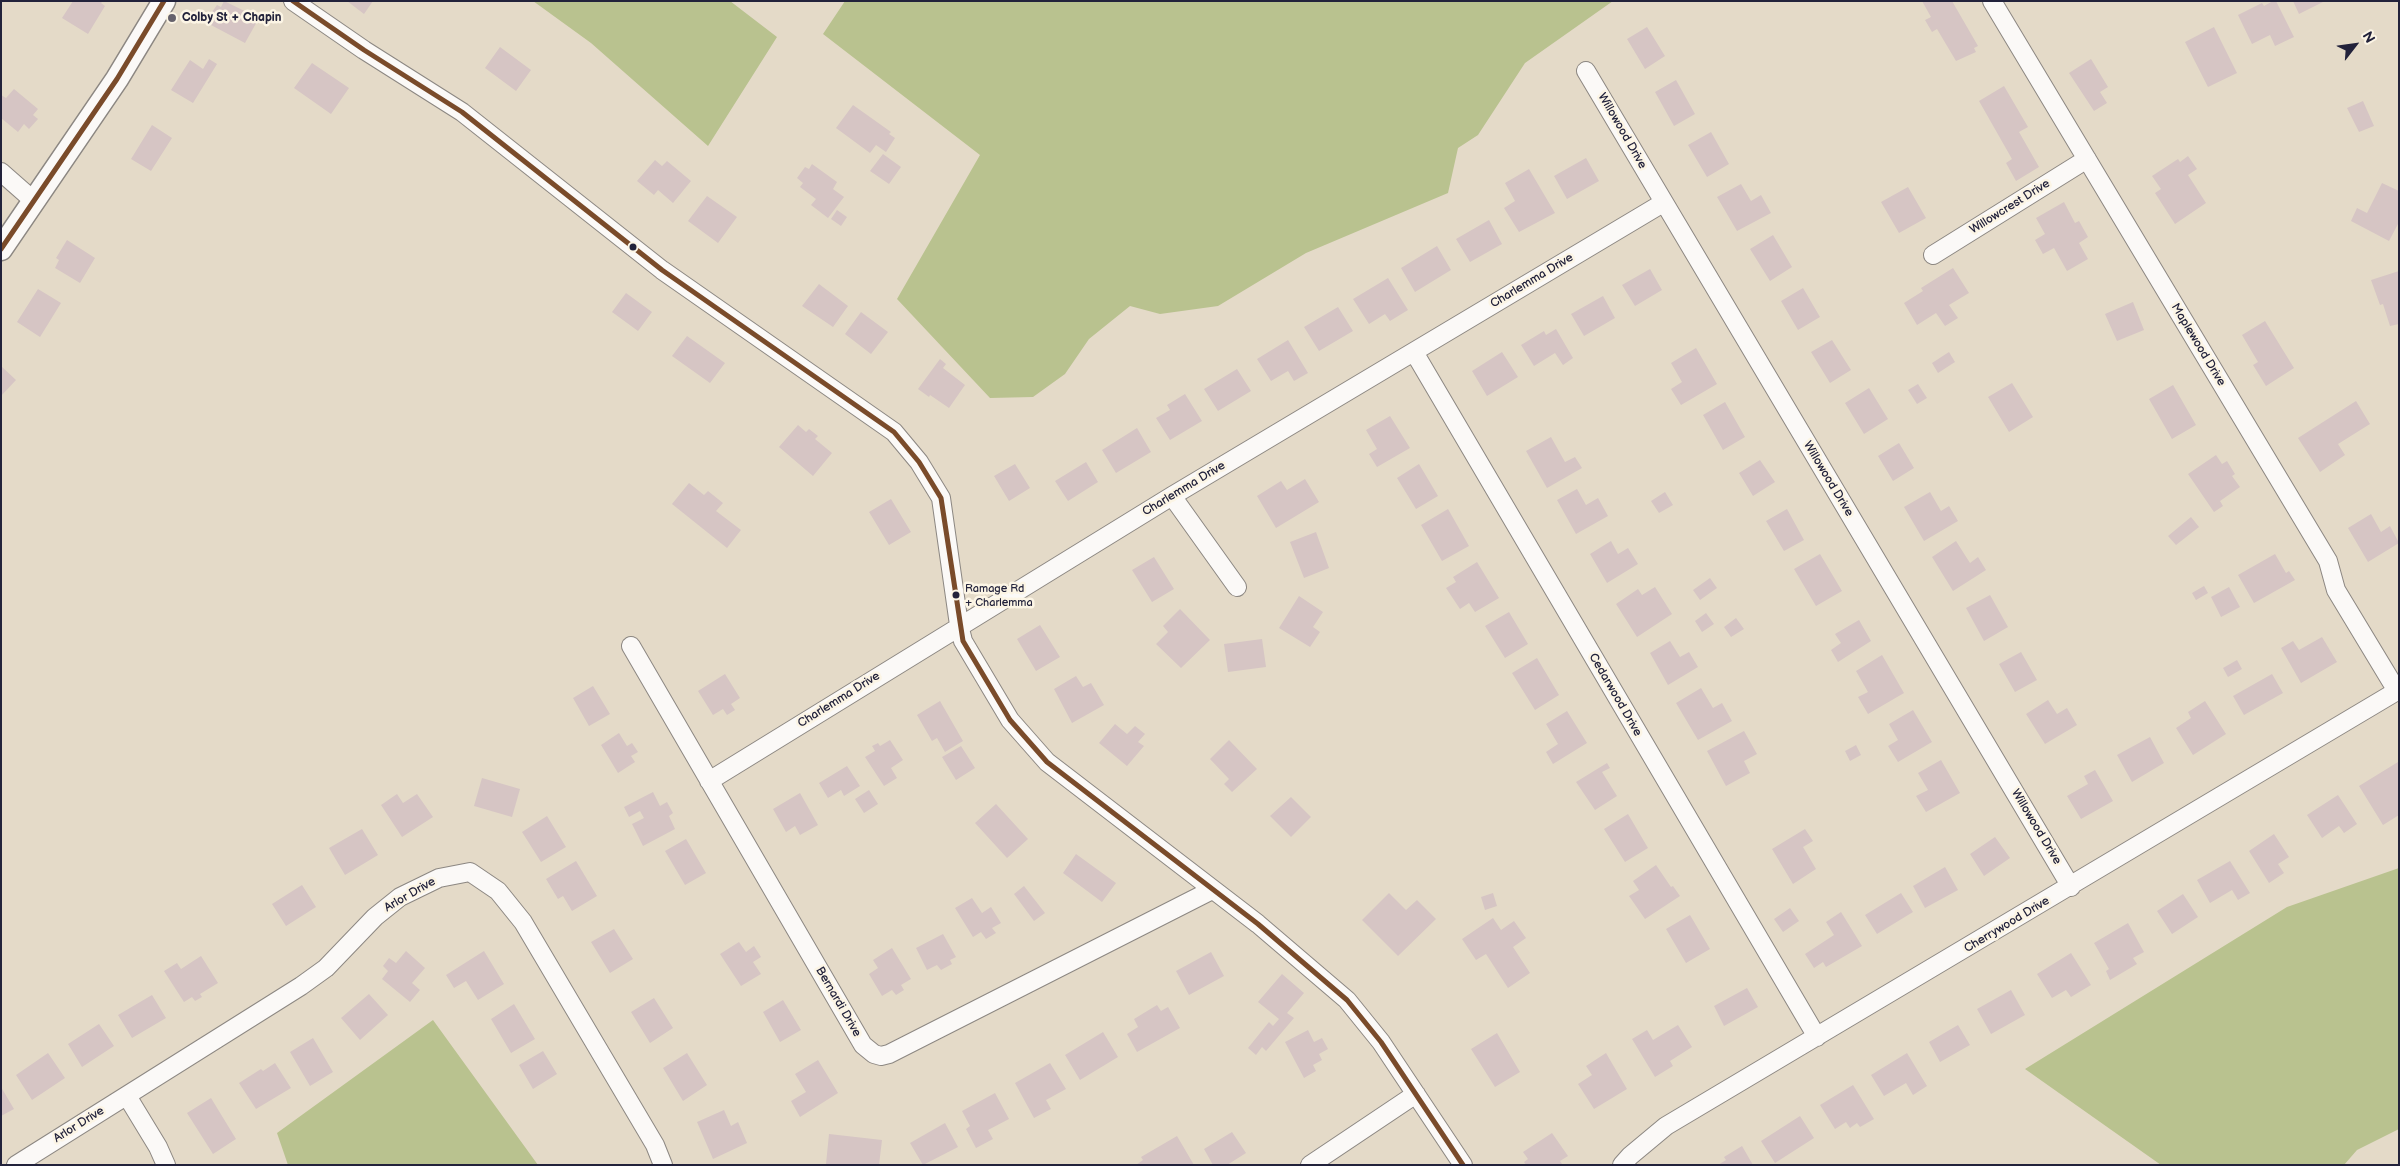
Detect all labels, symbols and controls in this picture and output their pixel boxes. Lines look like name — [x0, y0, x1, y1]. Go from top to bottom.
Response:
place label: Colby St + Chapin — [182, 11, 281, 25]
marker: Colby St + Chapin — [166, 12, 178, 24]
north arrow — [2330, 20, 2380, 70]
text: N — [2358, 28, 2378, 46]
street label: Willowood Drive — [1594, 91, 1650, 171]
street label: Willowcrest Drive — [1967, 177, 2053, 237]
unlabelled marker — [628, 242, 638, 252]
street label: Charlemma Drive — [1488, 251, 1576, 311]
street label: Maplewood Drive — [2168, 301, 2228, 389]
street label: Willowood Drive — [1800, 439, 1856, 519]
street label: Charlemma Drive — [1140, 459, 1228, 519]
place label: Ramage Rd + Charlemma — [965, 582, 1033, 608]
marker: Ramage Rd + Charlemma — [951, 590, 961, 600]
street label: Cedarwood Drive — [1585, 651, 1645, 739]
street label: Charlemma Drive — [795, 669, 883, 731]
street label: Willowood Drive — [2008, 787, 2064, 867]
street label: Arlor Drive — [382, 875, 438, 915]
street label: Cherrywood Drive — [1962, 894, 2052, 956]
street label: Bernardi Drive — [812, 964, 864, 1040]
street label: Arlor Drive — [51, 1104, 107, 1146]

